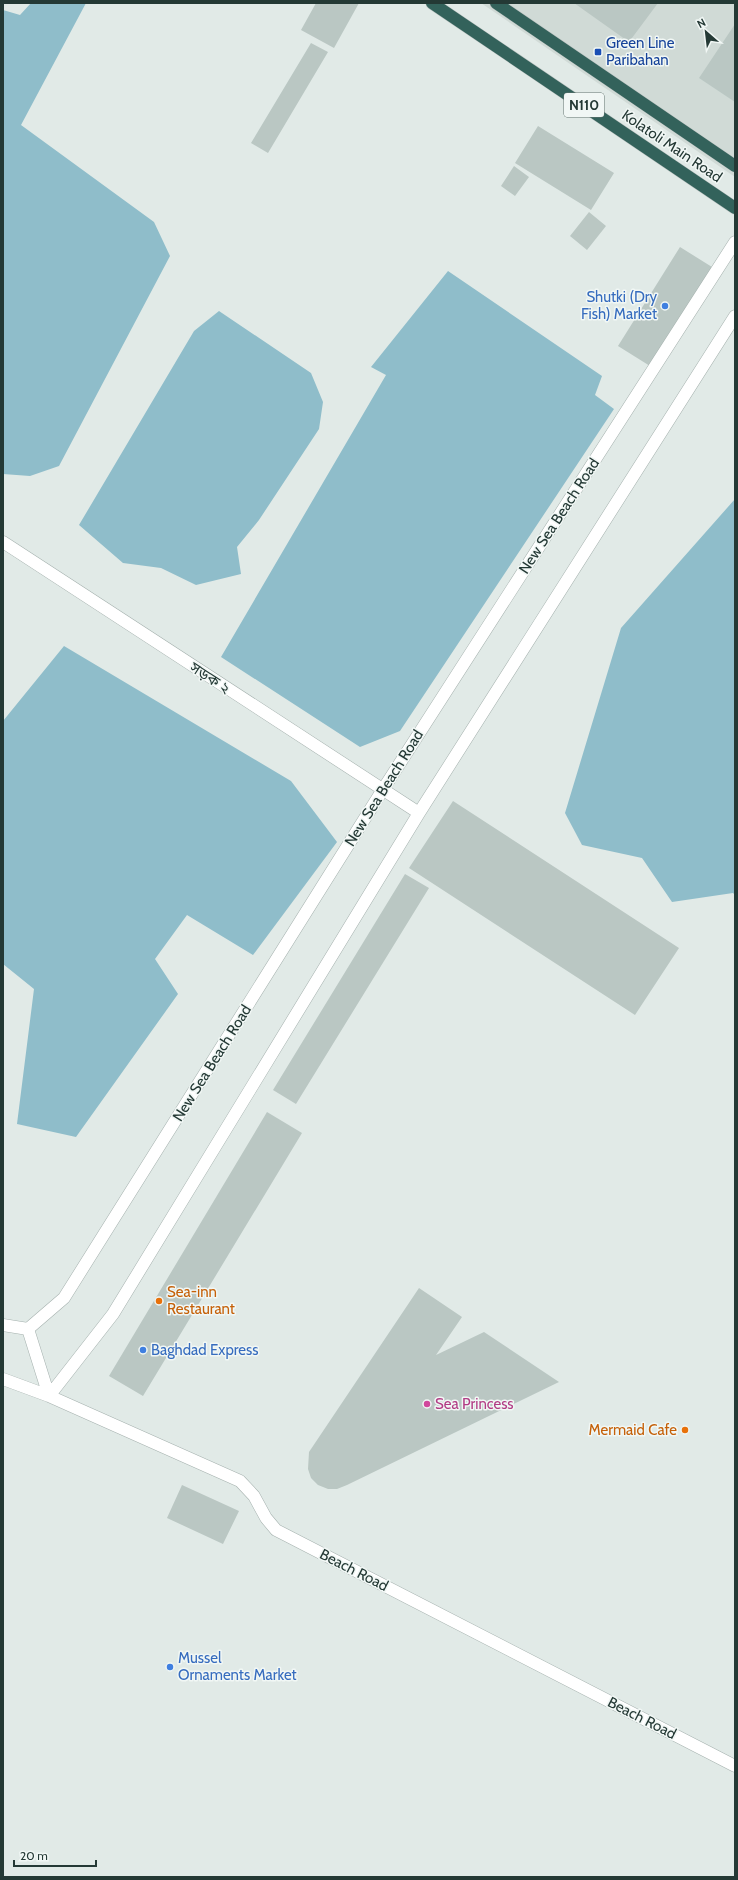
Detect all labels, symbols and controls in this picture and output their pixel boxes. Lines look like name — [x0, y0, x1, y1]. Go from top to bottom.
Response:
north arrow — [686, 12, 726, 52]
text: N — [695, 15, 708, 31]
place label: Green Line Paribahan — [606, 34, 675, 69]
marker: Green Line Paribahan — [593, 47, 603, 57]
road number: N110 — [564, 93, 604, 117]
street label: Kolatoli Main Road — [618, 106, 726, 186]
place label: Shutki (Dry Fish) Market — [581, 288, 657, 323]
marker: Shutki (Dry Fish) Market — [660, 301, 670, 311]
street label: New Sea Beach Road — [515, 455, 603, 577]
street label: সড়ক ২ — [186, 658, 234, 698]
street label: New Sea Beach Road — [341, 726, 427, 850]
street label: New Sea Beach Road — [169, 1001, 255, 1125]
place label: Sea-inn Restaurant — [167, 1283, 235, 1318]
marker: Sea-inn Restaurant — [154, 1296, 164, 1306]
place label: Baghdad Express — [151, 1341, 258, 1359]
marker: Baghdad Express — [138, 1345, 148, 1355]
place label: Sea Princess — [435, 1395, 514, 1413]
marker: Sea Princess — [422, 1399, 432, 1409]
place label: Mermaid Cafe — [588, 1421, 677, 1439]
marker: Mermaid Cafe — [680, 1425, 690, 1435]
street label: Beach Road — [317, 1545, 391, 1595]
place label: Mussel Ornaments Market — [178, 1649, 297, 1684]
marker: Mussel Ornaments Market — [165, 1662, 175, 1672]
street label: Beach Road — [605, 1693, 679, 1743]
scale bar — [14, 1842, 96, 1868]
text: 20 m — [20, 1848, 48, 1863]

